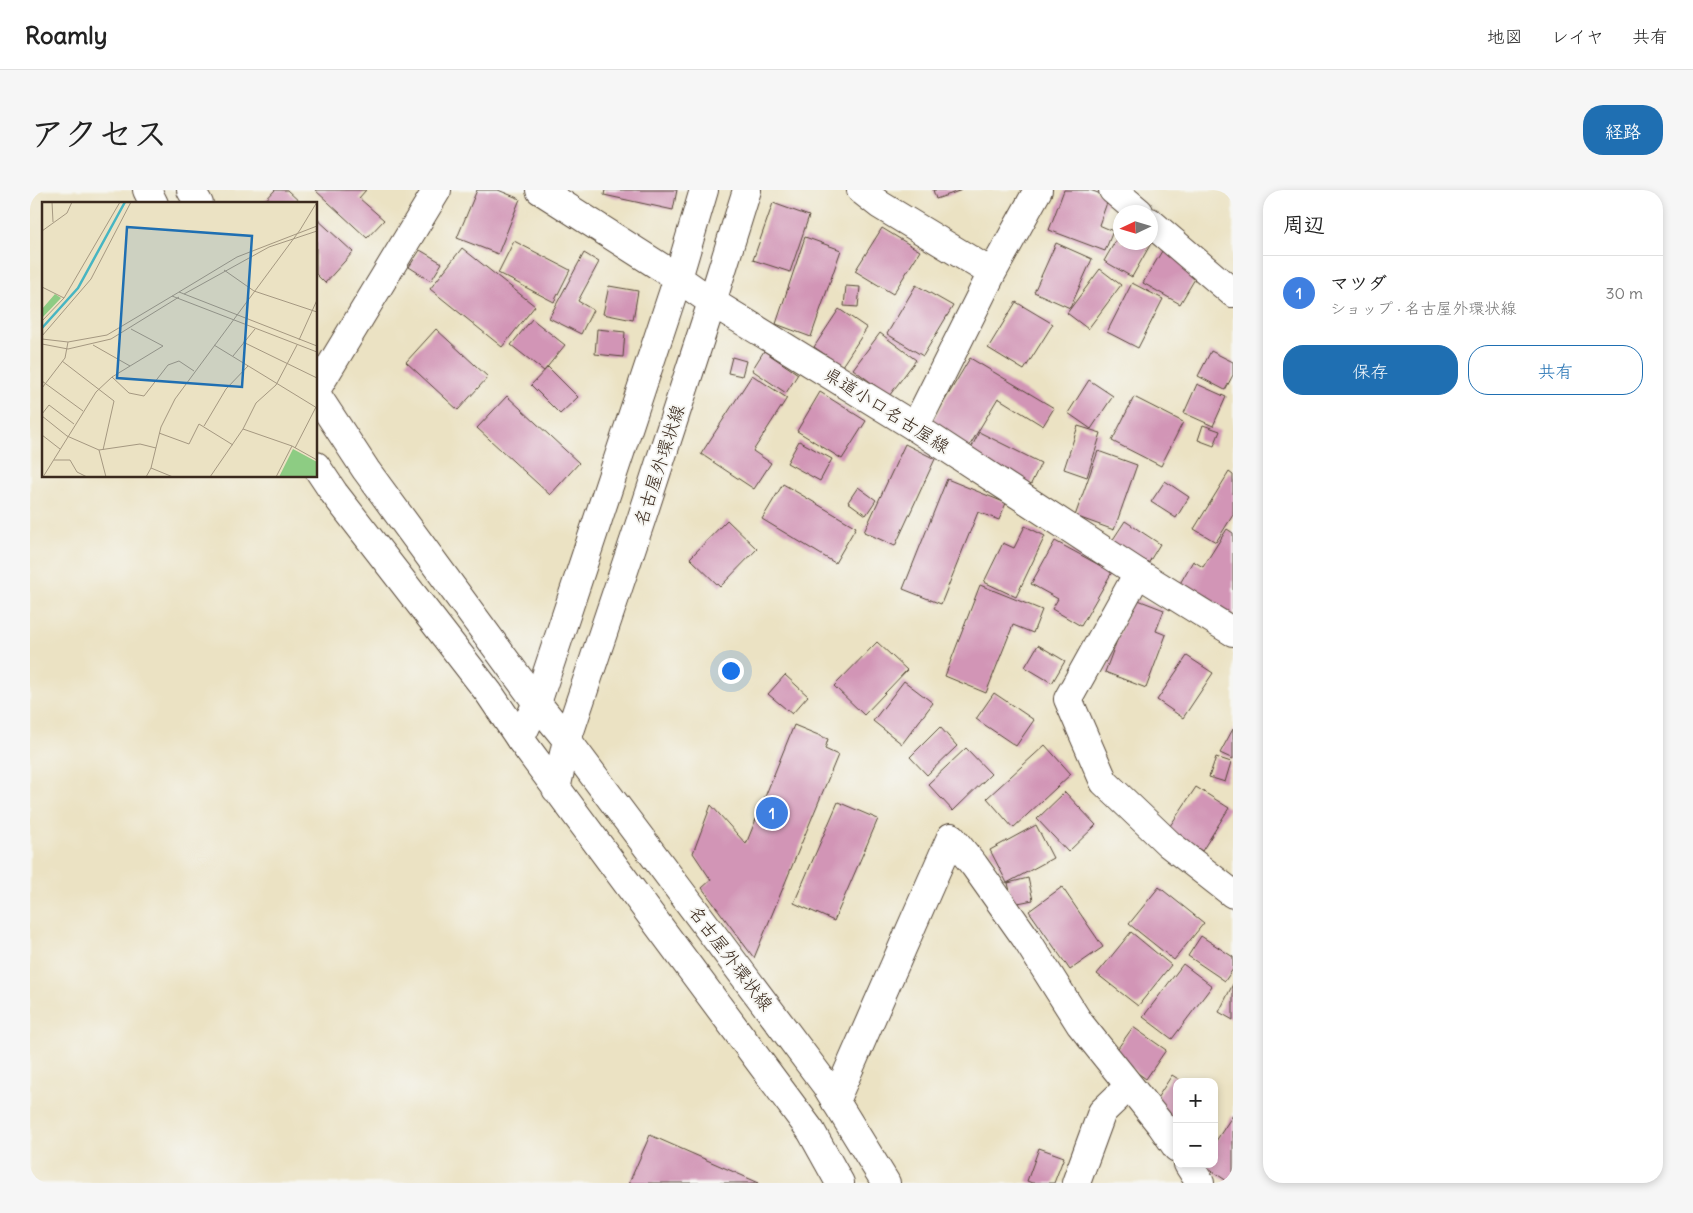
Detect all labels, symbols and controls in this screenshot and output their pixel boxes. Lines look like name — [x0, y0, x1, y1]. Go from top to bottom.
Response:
text: Roamly — [25, 20, 107, 50]
text: 地図 — [1487, 25, 1523, 48]
text: レイヤ — [1551, 25, 1604, 48]
text: 共有 — [1632, 25, 1668, 48]
button: 経路 — [1583, 105, 1663, 155]
text: アクセス — [30, 111, 168, 155]
inset map — [42, 202, 318, 478]
north arrow — [1113, 205, 1158, 250]
text: 周辺 — [1283, 211, 1325, 238]
text: マツダ — [1330, 271, 1387, 295]
text: 1 — [1296, 283, 1302, 303]
text: 30 m — [1606, 283, 1643, 303]
text: ショップ · 名古屋外環状線 — [1330, 298, 1517, 318]
button: 保存 — [1283, 345, 1458, 395]
button: 共有 — [1468, 345, 1643, 395]
street label: 県道小口名古屋線 — [820, 362, 954, 458]
street label: 名古屋外環状線 — [629, 402, 689, 528]
your location — [718, 658, 744, 684]
pin: 1 — [756, 794, 788, 832]
street label: 名古屋外環状線 — [684, 901, 778, 1015]
map controls — [1173, 1078, 1218, 1168]
button: + — [1173, 1078, 1218, 1123]
button: − — [1173, 1123, 1218, 1168]

